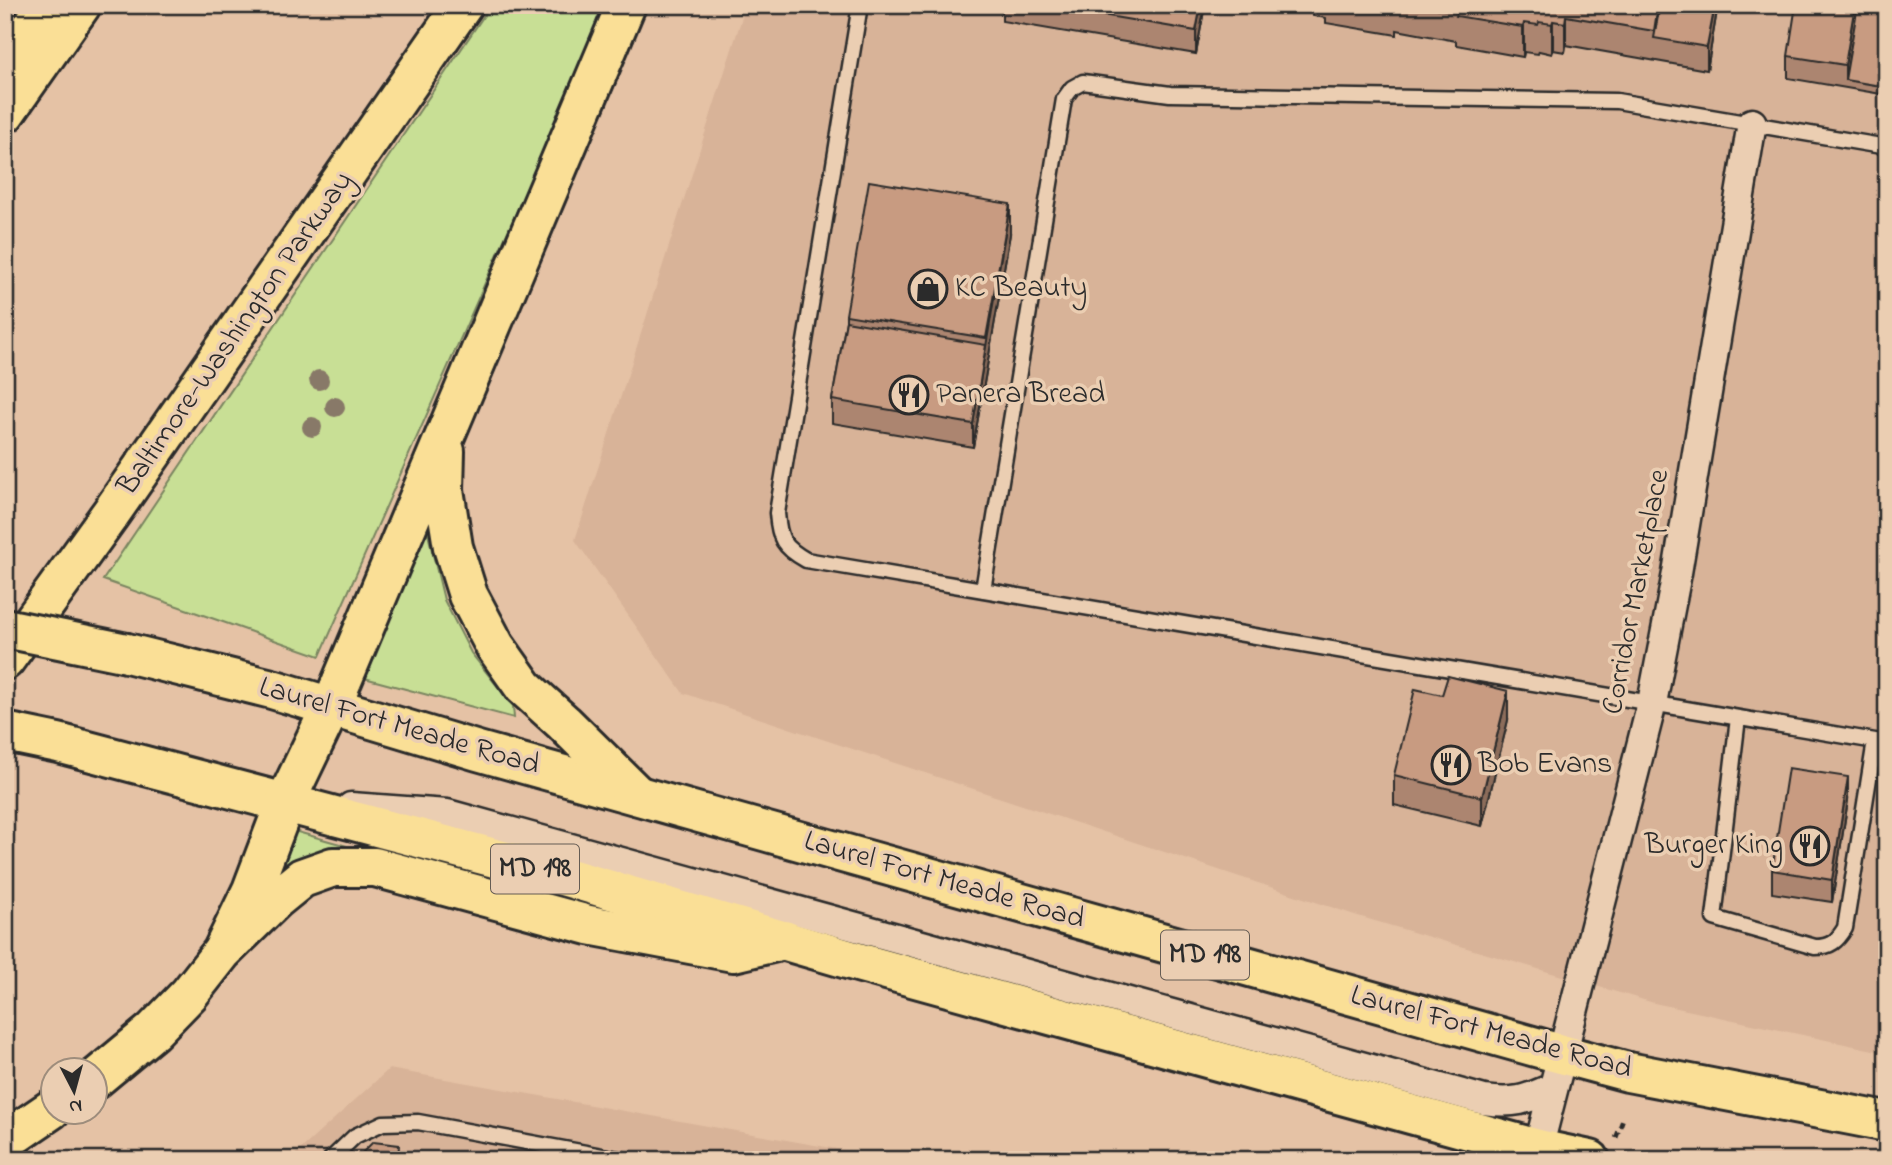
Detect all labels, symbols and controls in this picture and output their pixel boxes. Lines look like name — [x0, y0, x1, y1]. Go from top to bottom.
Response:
street label: Baltimore-Washington Parkway — [106, 163, 365, 506]
place label: KC Beauty — [955, 267, 1087, 311]
shop icon: KC Beauty — [907, 268, 949, 310]
place label: Panera Bread — [936, 373, 1105, 417]
restaurant icon: Panera Bread — [888, 374, 930, 416]
street label: Corridor Marketplace — [1592, 465, 1682, 718]
street label: Laurel Fort Meade Road — [254, 666, 544, 788]
place label: Bob Evans — [1477, 743, 1612, 787]
restaurant icon: Bob Evans — [1430, 744, 1472, 786]
street label: Laurel Fort Meade Road — [799, 820, 1089, 942]
place label: Burger King — [1643, 824, 1783, 868]
restaurant icon: Burger King — [1789, 825, 1831, 867]
road number: MD 198 — [491, 844, 579, 894]
road number: MD 198 — [1161, 930, 1249, 979]
street label: Laurel Fort Meade Road — [1345, 974, 1637, 1092]
north arrow — [38, 1056, 108, 1126]
text: N — [68, 1091, 83, 1120]

